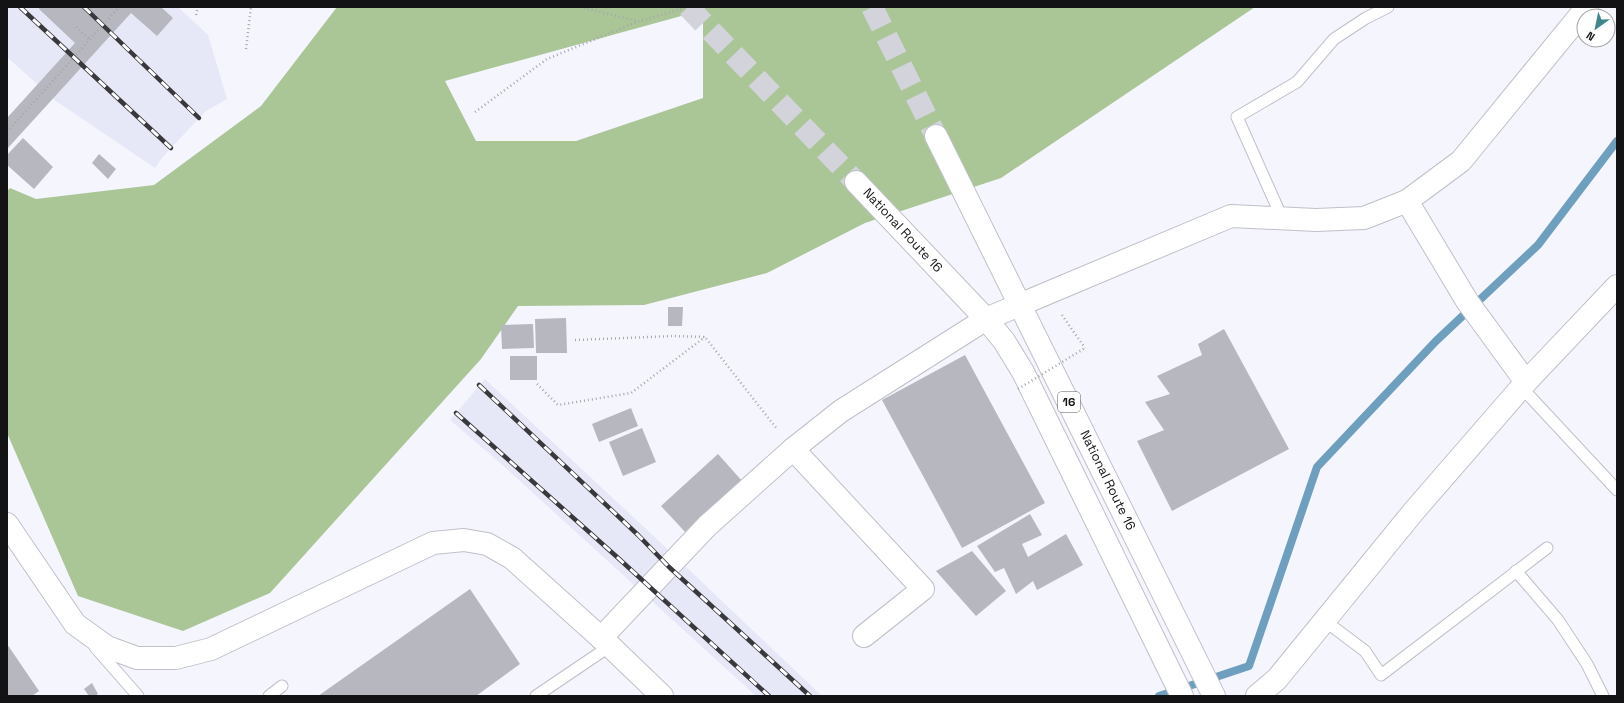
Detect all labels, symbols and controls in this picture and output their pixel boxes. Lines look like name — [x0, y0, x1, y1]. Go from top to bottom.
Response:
north arrow — [1576, 8, 1616, 48]
text: N — [1584, 29, 1597, 44]
street label: National Route 16 — [860, 184, 946, 276]
road number: 16 — [1058, 392, 1080, 412]
street label: National Route 16 — [1076, 427, 1140, 533]

